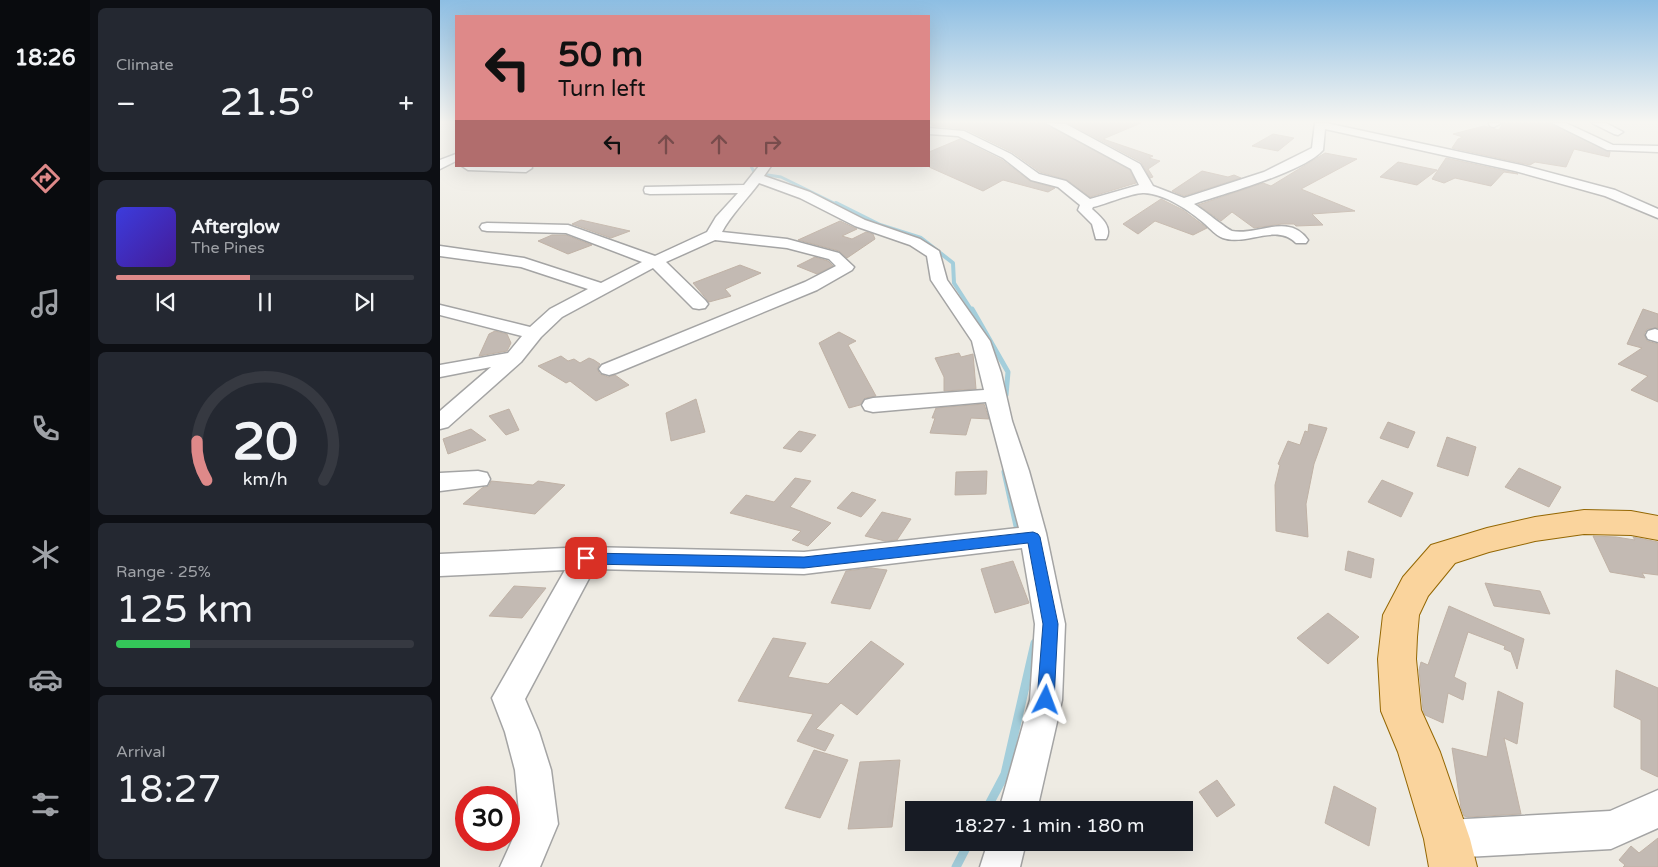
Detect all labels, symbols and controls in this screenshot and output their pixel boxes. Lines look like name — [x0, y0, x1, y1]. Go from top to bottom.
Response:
text: 50 m — [558, 34, 643, 76]
icon: left — [475, 35, 540, 100]
text: 18:26 — [15, 45, 75, 71]
text: Climate — [116, 55, 174, 75]
text: Turn left — [558, 76, 646, 102]
text: 21.5° — [220, 80, 315, 126]
text: − — [116, 87, 136, 121]
text: + — [398, 87, 414, 121]
icon: left — [599, 130, 627, 158]
icon: ahead — [652, 130, 680, 158]
icon: ahead — [705, 130, 733, 158]
icon: right — [758, 130, 786, 158]
icon: directions — [28, 161, 63, 196]
text: Afterglow — [191, 216, 280, 238]
text: The Pines — [191, 238, 265, 258]
icon: music — [28, 286, 63, 321]
icon: previous — [152, 288, 180, 316]
icon: pause — [251, 288, 279, 316]
icon: next — [350, 288, 378, 316]
icon: phone — [28, 411, 63, 446]
text: 20 — [232, 411, 298, 474]
text: km/h — [243, 469, 287, 490]
icon: climate — [28, 537, 63, 572]
pin — [565, 537, 607, 579]
icon: arrive — [572, 544, 600, 572]
text: Range · 25% — [116, 562, 211, 582]
text: 125 km — [116, 587, 253, 633]
icon: car — [28, 662, 63, 697]
position arrow — [1019, 673, 1071, 725]
text: Arrival — [116, 742, 165, 762]
text: 18:27 — [116, 767, 221, 813]
speed limit sign: 30 — [455, 786, 520, 851]
icon: filters — [28, 787, 63, 822]
text: 18:27 · 1 min · 180 m — [953, 815, 1145, 837]

